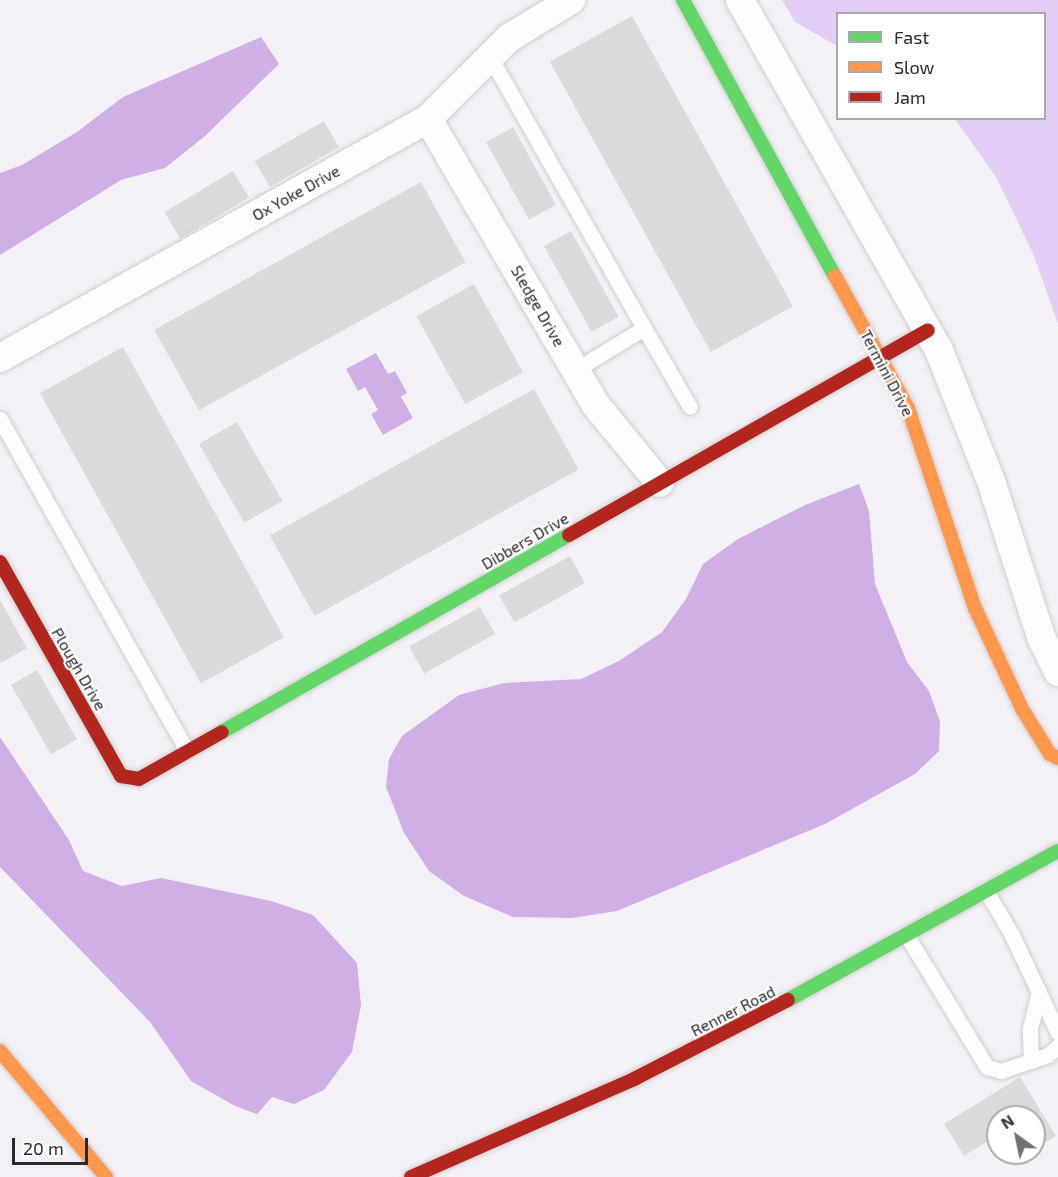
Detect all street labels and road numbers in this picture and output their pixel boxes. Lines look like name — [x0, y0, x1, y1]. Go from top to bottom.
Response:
street label: Ox Yoke Drive — [249, 161, 343, 225]
street label: Sledge Drive — [507, 262, 569, 350]
street label: Termini Drive — [856, 326, 918, 420]
street label: Dibbers Drive — [478, 508, 572, 574]
street label: Plough Drive — [48, 624, 110, 714]
street label: Renner Road — [687, 981, 779, 1041]

